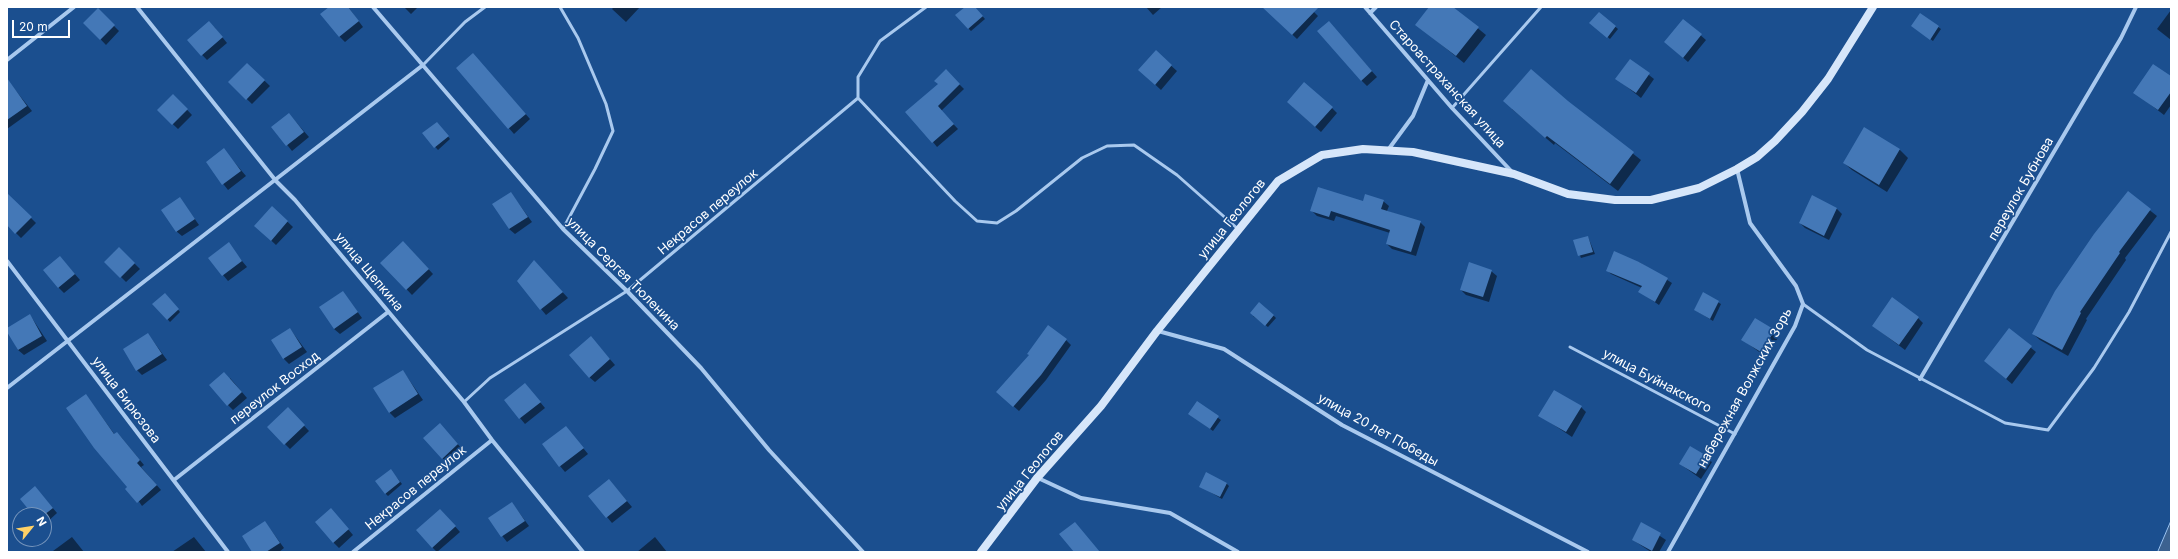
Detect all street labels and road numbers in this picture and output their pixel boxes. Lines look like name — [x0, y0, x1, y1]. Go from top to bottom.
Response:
street label: Староастраханская улица — [1385, 17, 1509, 151]
street label: переулок Бубнова — [1985, 135, 2057, 243]
street label: Некрасов переулок — [655, 166, 761, 258]
street label: улица Геологов — [1195, 176, 1269, 262]
street label: улица Сергея Тюленина — [563, 214, 683, 334]
street label: улица Щепкина — [331, 229, 407, 315]
street label: набережная Волжских Зорь — [1695, 306, 1795, 470]
street label: улица Буйнакского — [1600, 346, 1714, 416]
street label: переулок Восход — [227, 348, 323, 428]
street label: улица Бирюзова — [88, 354, 164, 446]
street label: улица 20 лет Победы — [1315, 390, 1441, 470]
street label: улица Геологов — [993, 428, 1067, 514]
street label: Некрасов переулок — [362, 442, 470, 534]

